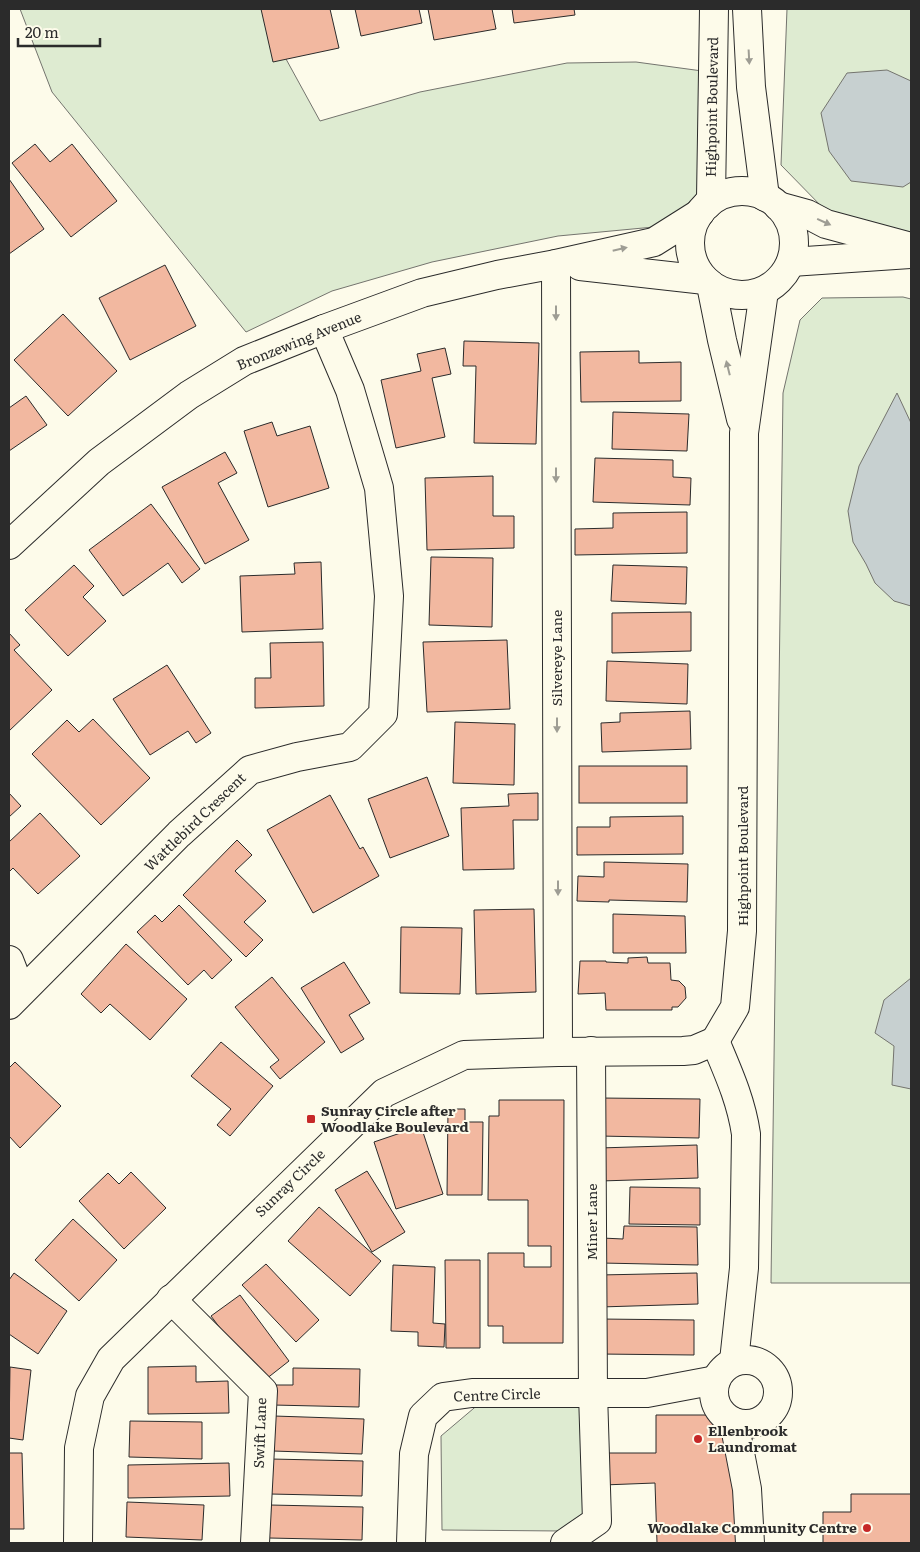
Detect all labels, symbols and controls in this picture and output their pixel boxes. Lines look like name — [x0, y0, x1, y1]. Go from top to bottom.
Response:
scale bar — [18, 15, 100, 47]
text: 20 m — [25, 20, 59, 43]
street label: Highpoint Boulevard — [700, 36, 722, 177]
one-way arrow — [746, 50, 754, 66]
one-way arrow — [817, 218, 831, 226]
one-way arrow — [613, 245, 628, 253]
one-way arrow — [552, 305, 560, 321]
street label: Bronzewing Avenue — [233, 306, 364, 374]
one-way arrow — [724, 361, 732, 376]
one-way arrow — [552, 467, 560, 483]
street label: Silvereye Lane — [546, 610, 566, 706]
one-way arrow — [553, 717, 561, 733]
street label: Wattlebird Crescent — [139, 767, 250, 875]
street label: Highpoint Boulevard — [732, 785, 752, 926]
one-way arrow — [554, 880, 562, 896]
place label: Sunray Circle after Woodlake Boulevard — [321, 1100, 469, 1136]
marker: Sunray Circle after Woodlake Boulevard — [305, 1113, 317, 1125]
street label: Sunray Circle — [250, 1144, 329, 1221]
street label: Miner Lane — [581, 1183, 601, 1261]
street label: Centre Circle — [453, 1382, 541, 1406]
street label: Swift Lane — [248, 1397, 270, 1469]
place label: Ellenbrook Laundromat — [708, 1420, 798, 1456]
marker: Ellenbrook Laundromat — [692, 1433, 704, 1445]
place label: Woodlake Community Centre — [647, 1517, 857, 1537]
marker: Woodlake Community Centre — [861, 1522, 873, 1534]

